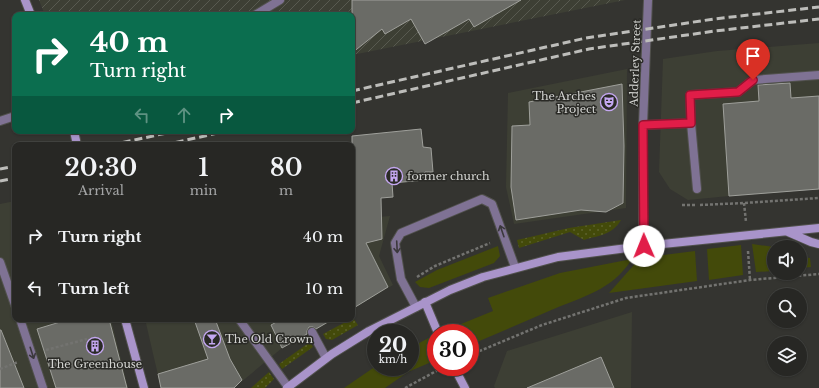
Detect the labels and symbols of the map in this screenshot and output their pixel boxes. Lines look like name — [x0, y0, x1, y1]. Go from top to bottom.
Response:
street label: Adderley Street — [626, 18, 644, 108]
pin — [736, 39, 770, 80]
place label: The Arches Project — [532, 89, 597, 116]
theatre icon: The Arches Project — [599, 92, 619, 112]
building icon: former church — [384, 166, 404, 186]
place label: former church — [407, 169, 490, 183]
one-way arrow — [498, 224, 505, 237]
position arrow — [623, 225, 665, 267]
one-way arrow — [393, 241, 400, 254]
speed limit sign: 30 — [427, 324, 479, 376]
bar icon: The Old Crown — [202, 329, 222, 349]
place label: The Old Crown — [225, 332, 314, 346]
building icon: The Greenhouse — [85, 336, 105, 356]
one-way arrow — [28, 347, 36, 359]
place label: The Greenhouse — [48, 357, 142, 371]

